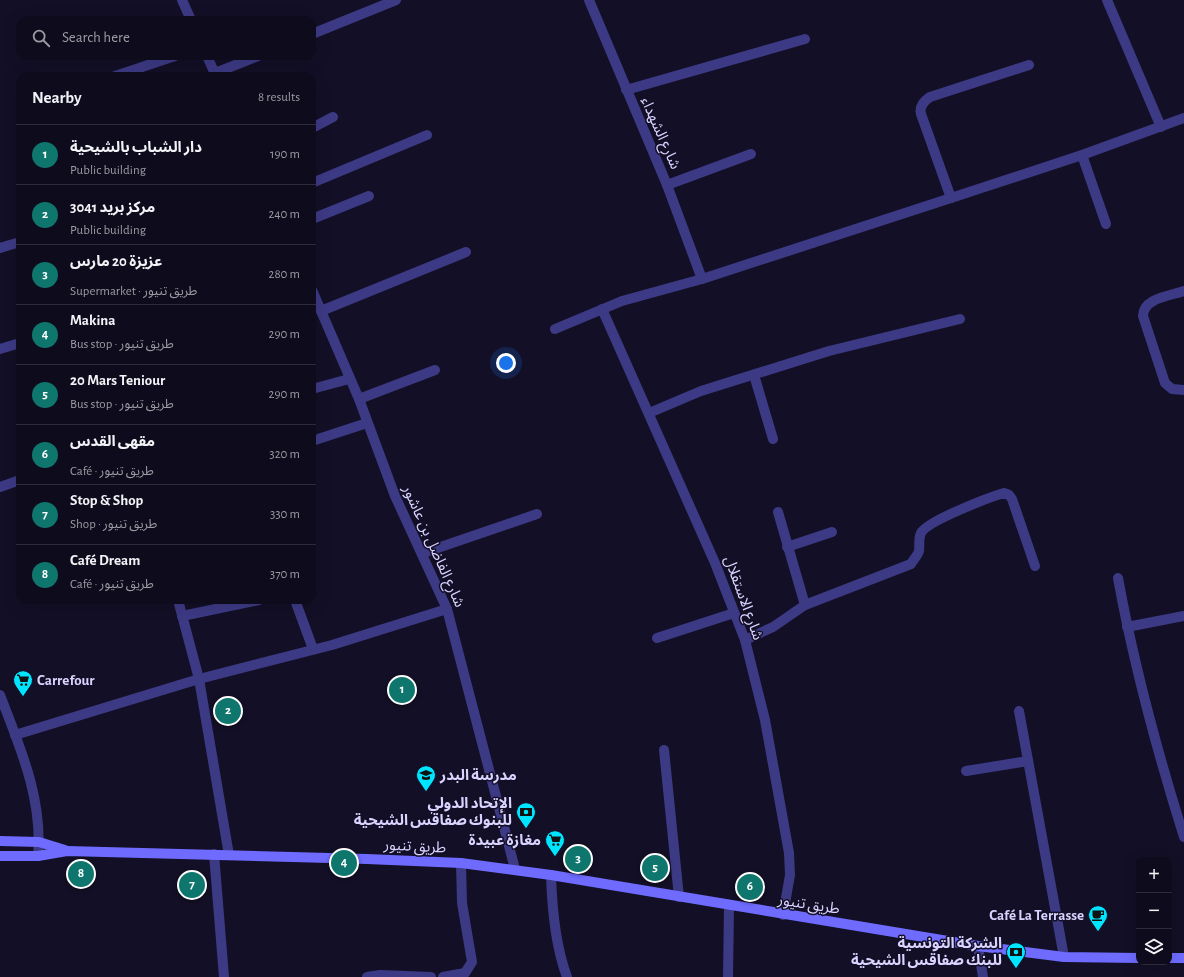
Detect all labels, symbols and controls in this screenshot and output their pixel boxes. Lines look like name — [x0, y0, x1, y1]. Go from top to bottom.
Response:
search box — [16, 16, 316, 60]
icon: search — [30, 27, 52, 49]
text: Search here — [62, 30, 130, 45]
text: Nearby — [32, 89, 82, 106]
text: 8 results — [258, 91, 300, 104]
street label: شارع الشهداء — [634, 95, 683, 173]
text: دار الشباب بالشيحية — [70, 140, 202, 155]
text: 1 — [43, 148, 47, 161]
text: 190 m — [270, 148, 300, 161]
text: Public building — [70, 164, 146, 177]
text: مركز بريد 3041 — [70, 200, 155, 215]
text: 2 — [42, 208, 48, 221]
text: 240 m — [268, 208, 300, 221]
text: Public building — [70, 224, 146, 237]
text: عزيزة 20 مارس — [70, 254, 162, 269]
text: 3 — [42, 268, 48, 281]
text: 280 m — [269, 268, 300, 281]
text: Supermarket · طريق تنيور — [70, 285, 197, 298]
text: Makina — [70, 313, 116, 328]
text: 4 — [42, 328, 48, 341]
text: 290 m — [269, 328, 300, 341]
text: Bus stop · طريق تنيور — [70, 338, 174, 351]
your location — [496, 353, 516, 373]
text: 20 Mars Teniour — [70, 373, 165, 388]
text: 5 — [42, 388, 48, 401]
text: 290 m — [269, 388, 300, 401]
text: Bus stop · طريق تنيور — [70, 398, 174, 411]
text: مقهى القدس — [70, 434, 155, 449]
text: 6 — [42, 448, 48, 461]
text: 320 m — [269, 448, 300, 461]
text: Café · طريق تنيور — [70, 465, 154, 478]
street label: شارع الفاضل بن عاشور — [396, 482, 467, 611]
text: Stop & Shop — [70, 493, 143, 508]
text: 7 — [42, 508, 48, 521]
text: 330 m — [270, 508, 300, 521]
text: Shop · طريق تنيور — [70, 518, 157, 531]
text: Café Dream — [70, 553, 140, 568]
street label: شارع الاستقلال — [718, 554, 766, 644]
text: 8 — [42, 568, 48, 581]
text: 370 m — [270, 568, 300, 581]
text: Café · طريق تنيور — [70, 578, 154, 591]
supermarket icon: Carrefour — [12, 669, 34, 697]
place label: Carrefour — [37, 673, 95, 688]
pin: 1 — [389, 675, 415, 705]
pin: 2 — [215, 696, 241, 726]
school or university icon: مدرسة البدر — [415, 764, 437, 792]
place label: مدرسة البدر — [439, 767, 517, 784]
place label: الإتحاد الدولي للبنوك صفاقس الشيحية — [354, 796, 512, 829]
bank icon: الإتحاد الدولي للبنوك صفاقس الشيحية — [515, 801, 537, 829]
supermarket icon: مغازة عبيدة — [544, 829, 566, 857]
place label: مغازة عبيدة — [468, 833, 541, 849]
street label: طريق تنيور — [382, 837, 447, 858]
pin: 3 — [565, 844, 591, 874]
pin: 4 — [331, 848, 357, 878]
pin: 5 — [642, 853, 668, 883]
map controls — [1136, 857, 1172, 965]
button: + — [1136, 857, 1172, 893]
pin: 8 — [68, 859, 94, 889]
pin: 7 — [179, 870, 205, 900]
pin: 6 — [737, 872, 763, 902]
street label: طريق تنيور — [776, 892, 841, 919]
button: − — [1136, 893, 1172, 929]
cafe icon: Café La Terrasse — [1087, 904, 1109, 932]
place label: Café La Terrasse — [989, 908, 1084, 923]
button: layers — [1136, 929, 1172, 965]
place label: الشركة التونسية للبنك صفاقس الشيحية — [851, 935, 1002, 969]
bank icon: الشركة التونسية للبنك صفاقس الشيحية — [1005, 941, 1027, 969]

